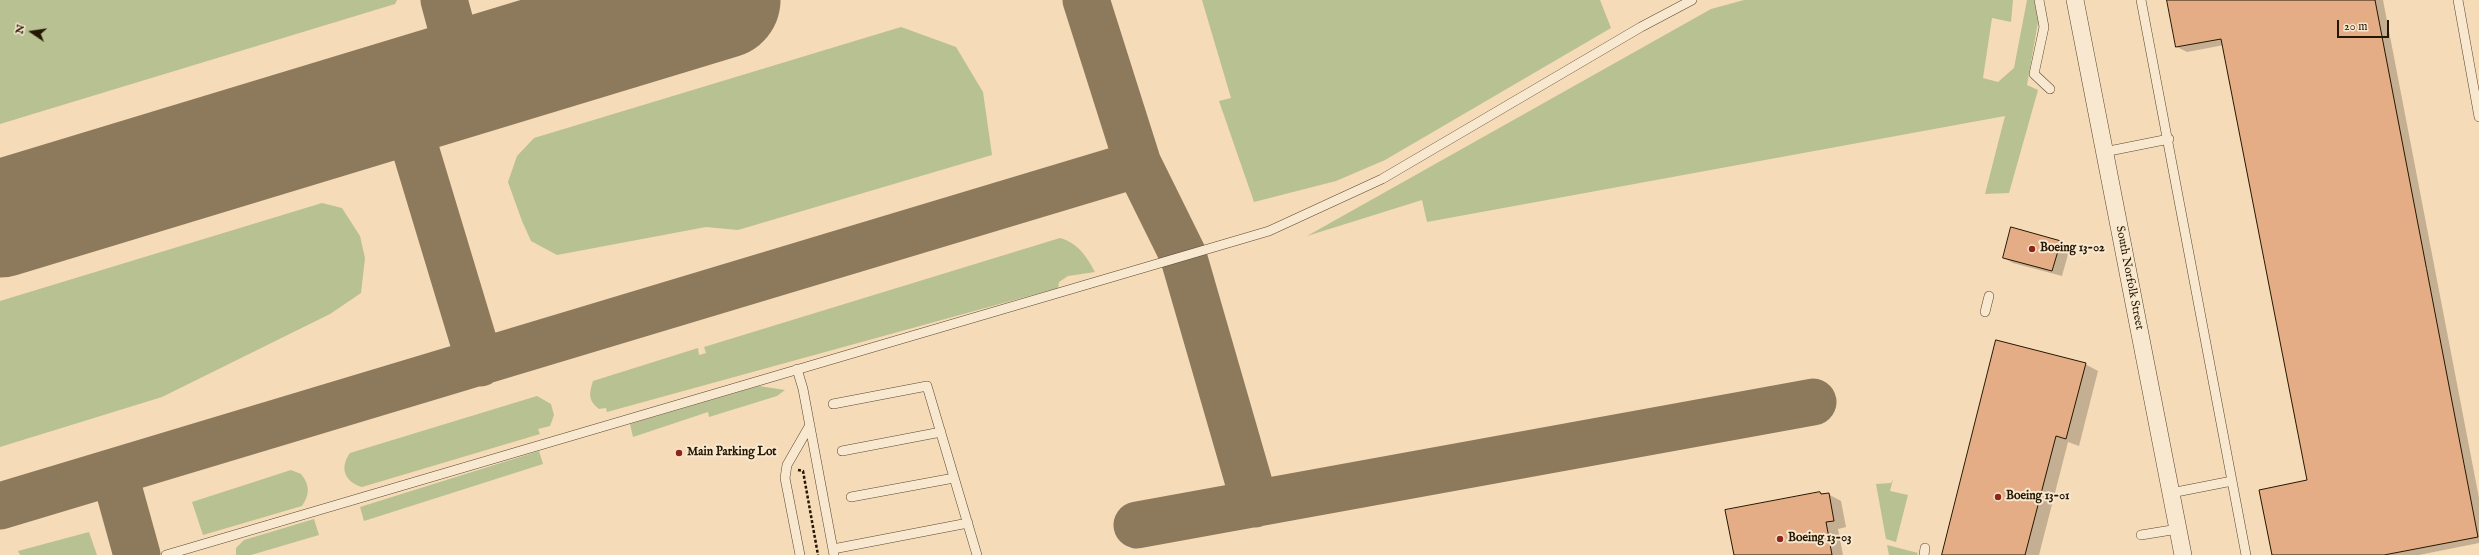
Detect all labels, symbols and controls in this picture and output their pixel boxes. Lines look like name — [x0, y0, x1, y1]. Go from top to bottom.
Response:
north arrow — [12, 12, 52, 52]
scale bar — [2339, 12, 2391, 38]
text: 20 m — [2344, 19, 2367, 34]
text: N — [12, 23, 28, 36]
street label: South Norfolk Street — [2112, 225, 2146, 331]
place label: Boeing 13-02 — [2040, 242, 2105, 256]
marker: Boeing 13-02 — [2027, 244, 2037, 254]
place label: Main Parking Lot — [687, 446, 776, 460]
marker: Main Parking Lot — [674, 448, 684, 458]
place label: Boeing 13-01 — [2006, 490, 2069, 504]
marker: Boeing 13-01 — [1993, 492, 2003, 502]
place label: Boeing 13-03 — [1788, 532, 1852, 546]
marker: Boeing 13-03 — [1775, 534, 1785, 544]

